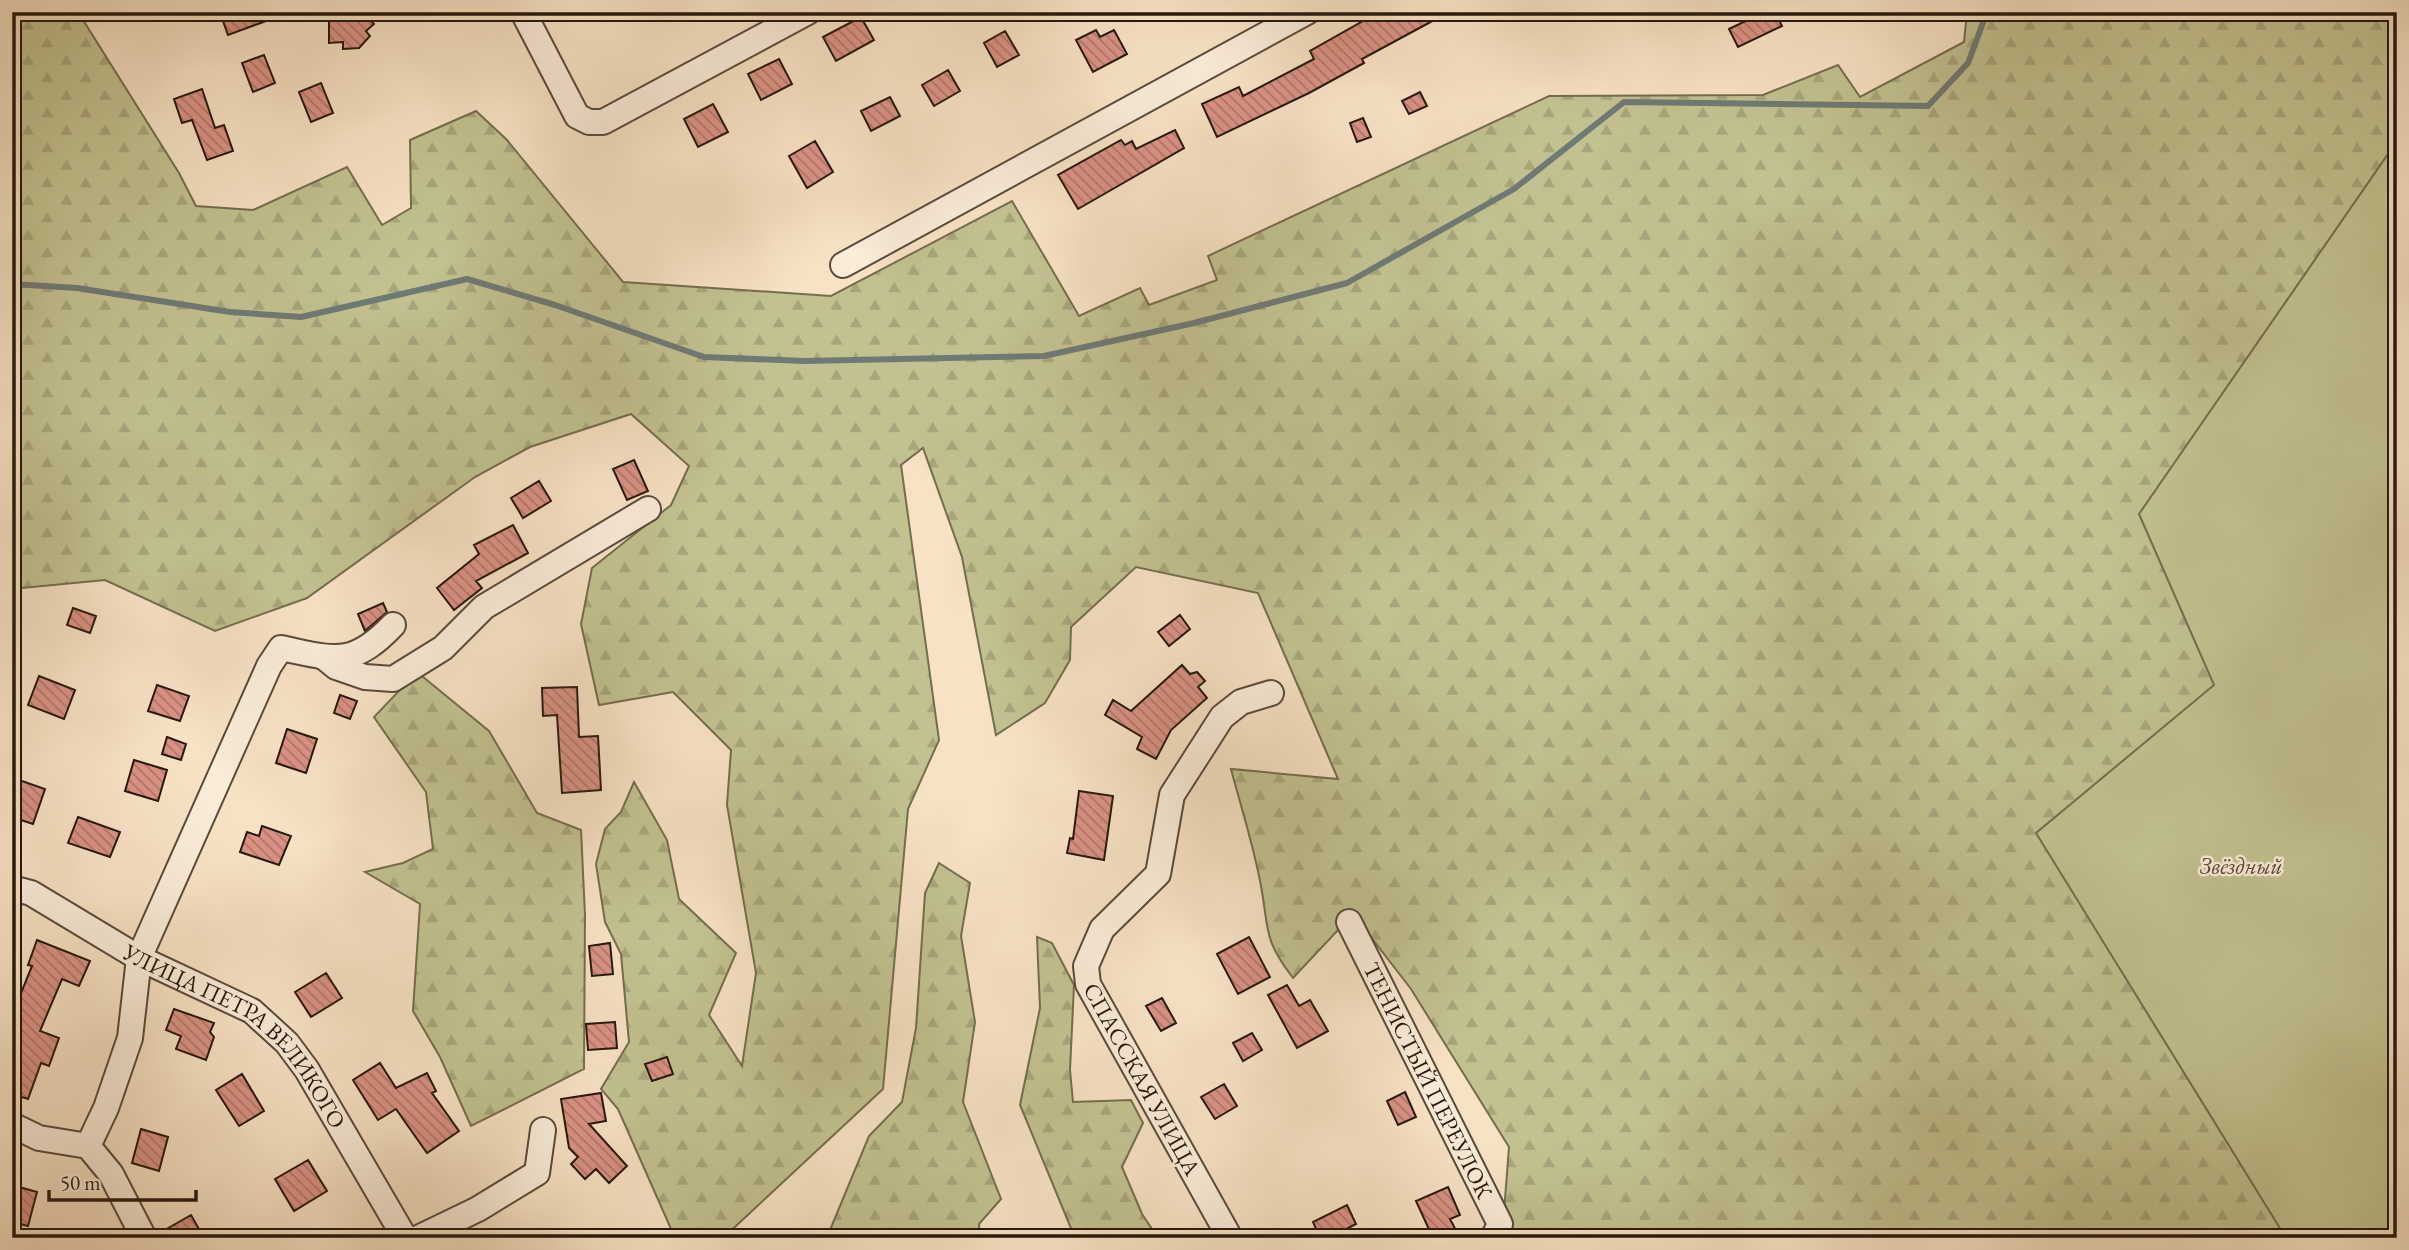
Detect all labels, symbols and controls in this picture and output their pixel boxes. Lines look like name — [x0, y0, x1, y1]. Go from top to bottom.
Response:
park label: Звёздный — [2200, 851, 2283, 881]
street label: УЛИЦА ПЕТРА ВЕЛИКОГО — [117, 936, 353, 1134]
street label: ТЕНИСТЫЙ ПЕРЕУЛОК — [1357, 957, 1500, 1204]
street label: СПАССКАЯ УЛИЦА — [1077, 977, 1208, 1182]
scale bar — [49, 1159, 196, 1203]
text: 50 m — [60, 1169, 101, 1196]

